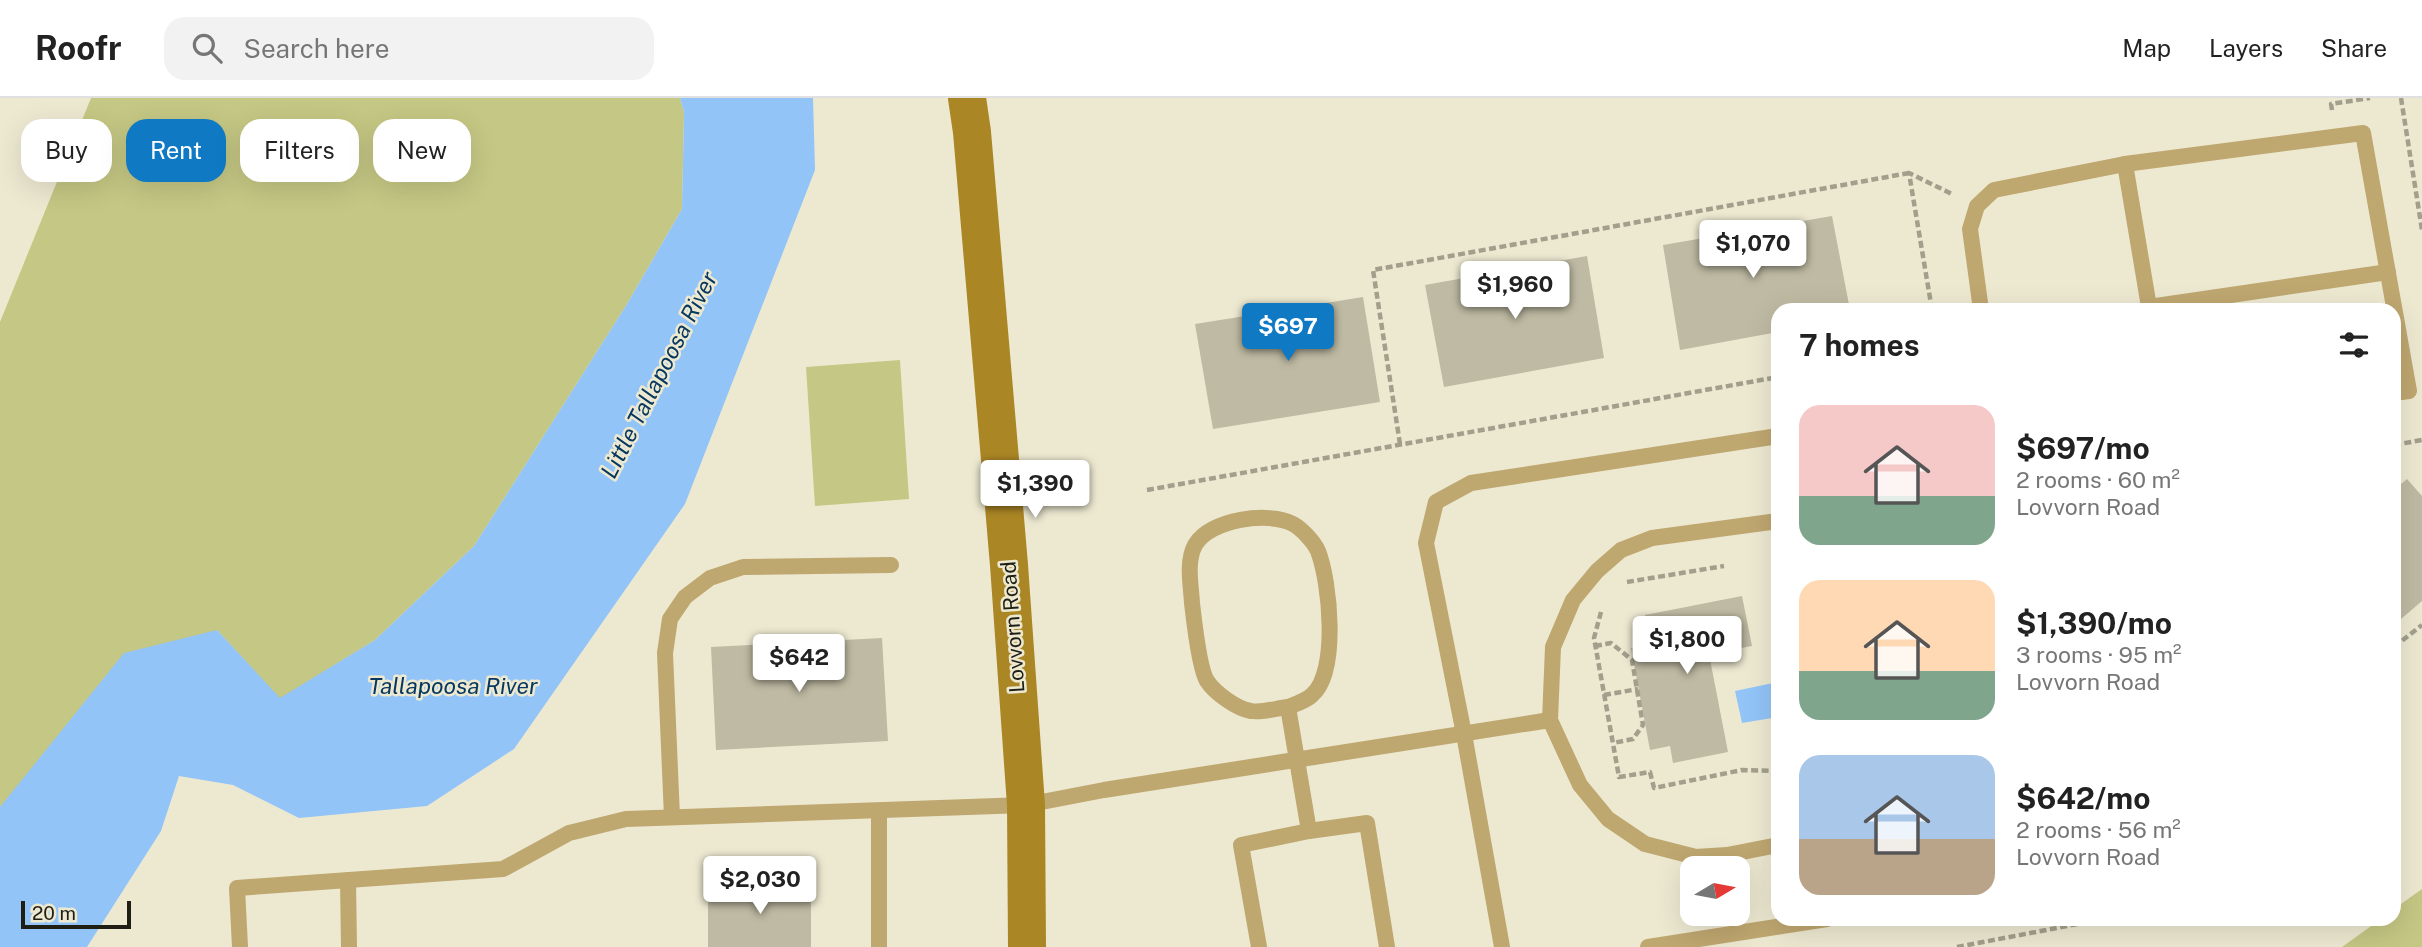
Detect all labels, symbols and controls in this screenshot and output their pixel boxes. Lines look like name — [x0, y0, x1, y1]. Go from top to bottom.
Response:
search box — [164, 17, 654, 80]
text: Roofr — [35, 29, 122, 67]
icon: search — [188, 29, 226, 67]
text: Search here — [244, 33, 390, 64]
text: Map — [2122, 34, 2171, 62]
text: Layers — [2209, 34, 2283, 62]
text: Share — [2321, 34, 2387, 62]
chip: Buy — [21, 119, 112, 182]
chip: Rent — [126, 119, 226, 182]
chip: Filters — [240, 119, 359, 182]
chip: New — [373, 119, 471, 182]
pin: $1,070 — [1696, 220, 1810, 280]
text: $1,070 — [1715, 229, 1791, 256]
pin: $1,960 — [1458, 262, 1572, 321]
water label: Little Tallapoosa River — [595, 267, 723, 483]
text: $1,960 — [1477, 270, 1553, 297]
pin: $697 — [1247, 303, 1329, 363]
text: $697 — [1258, 312, 1318, 339]
icon: filters — [2335, 326, 2373, 364]
text: 7 homes — [1799, 327, 1920, 363]
text: $697/mo — [2016, 430, 2150, 466]
icon: home — [1855, 433, 1939, 517]
pin: $1,390 — [978, 460, 1092, 520]
text: 2 rooms · 60 m² — [2016, 466, 2180, 493]
text: $1,390 — [997, 469, 1074, 496]
text: Lovvorn Road — [2016, 493, 2160, 520]
street label: Lovvorn Road — [995, 561, 1030, 694]
text: $1,390/mo — [2016, 605, 2172, 641]
icon: home — [1855, 608, 1939, 692]
pin: $1,800 — [1630, 616, 1744, 676]
text: $1,800 — [1649, 625, 1725, 652]
pin: $642 — [758, 634, 840, 694]
text: 3 rooms · 95 m² — [2016, 641, 2182, 668]
text: $642 — [769, 643, 829, 670]
text: Lovvorn Road — [2016, 668, 2160, 695]
water label: Tallapoosa River — [368, 672, 538, 699]
text: $642/mo — [2016, 780, 2150, 816]
icon: home — [1855, 783, 1939, 867]
text: 2 rooms · 56 m² — [2016, 816, 2181, 843]
text: Lovvorn Road — [2016, 843, 2160, 870]
pin: $2,030 — [703, 856, 817, 916]
north arrow — [1680, 856, 1750, 926]
map controls — [1680, 856, 1750, 926]
text: $2,030 — [719, 865, 801, 892]
scale bar — [21, 898, 131, 930]
text: 20 m — [32, 902, 76, 924]

